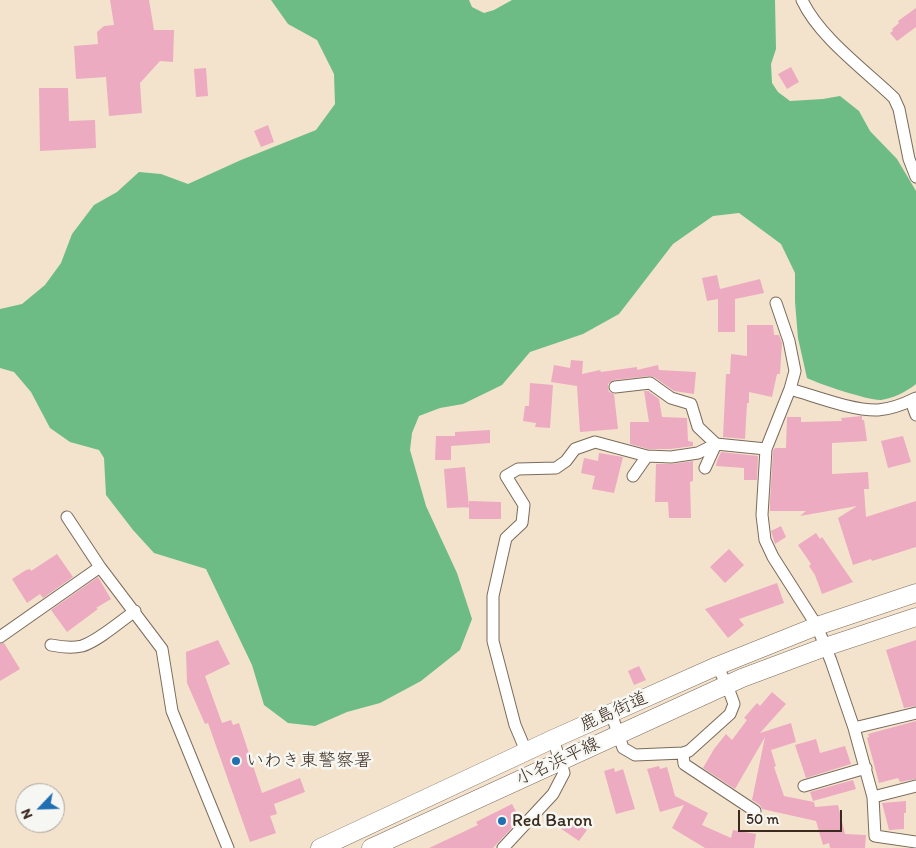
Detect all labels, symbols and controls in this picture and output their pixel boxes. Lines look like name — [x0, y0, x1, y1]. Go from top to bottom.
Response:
street label: 鹿島街道 — [577, 687, 651, 737]
street label: 小名浜平線 — [513, 733, 603, 791]
place label: いわき東警察署 — [246, 750, 372, 772]
marker: いわき東警察署 — [230, 755, 242, 767]
north arrow — [15, 783, 65, 833]
scale bar — [741, 800, 845, 832]
text: N — [17, 806, 36, 822]
place label: Red Baron — [512, 810, 592, 832]
text: 50 m — [746, 810, 779, 828]
marker: Red Baron — [496, 815, 508, 827]

